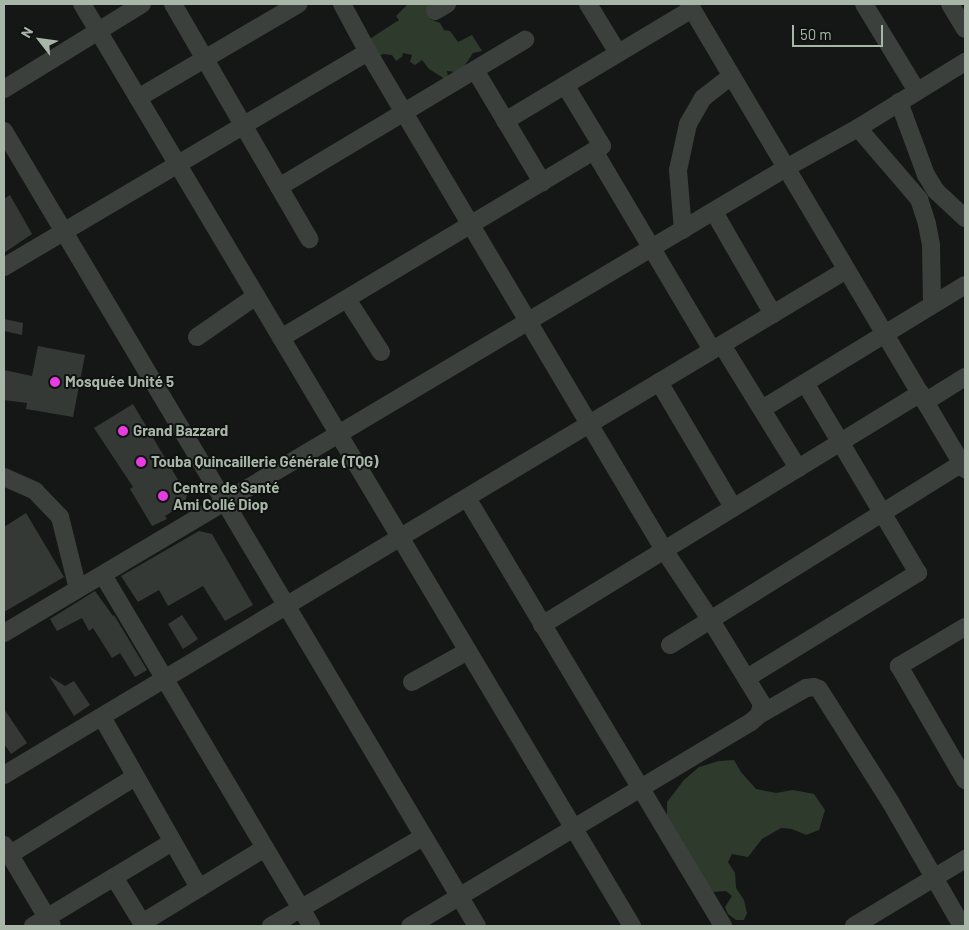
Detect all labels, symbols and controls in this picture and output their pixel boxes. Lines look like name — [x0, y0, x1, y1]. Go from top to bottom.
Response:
north arrow — [15, 15, 65, 65]
scale bar — [794, 15, 885, 47]
text: N — [17, 24, 36, 41]
text: 50 m — [800, 25, 832, 43]
place label: Mosquée Unité 5 — [65, 373, 174, 391]
marker: Mosquée Unité 5 — [49, 376, 61, 388]
place label: Grand Bazzard — [133, 422, 228, 440]
marker: Grand Bazzard — [117, 425, 129, 437]
place label: Touba Quincaillerie Générale (TQG) — [151, 453, 378, 471]
marker: Touba Quincaillerie Générale (TQG) — [135, 456, 147, 468]
place label: Centre de Santé Ami Collé Diop — [173, 478, 279, 513]
marker: Centre de Santé Ami Collé Diop — [157, 490, 169, 502]

